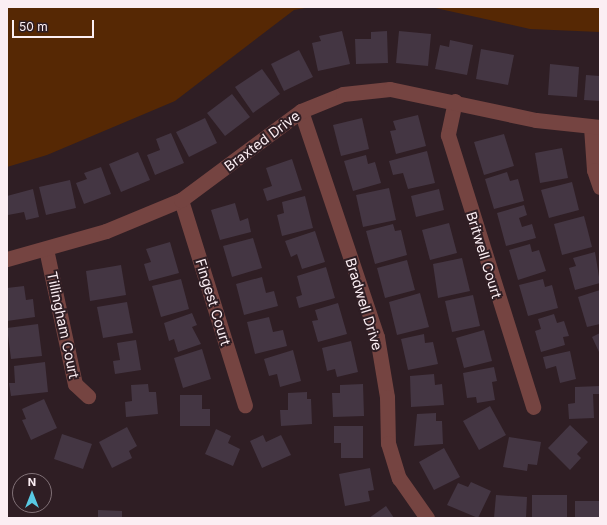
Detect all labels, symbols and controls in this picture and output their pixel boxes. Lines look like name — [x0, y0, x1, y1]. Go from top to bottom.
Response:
scale bar — [14, 12, 96, 38]
text: 50 m — [19, 19, 48, 34]
street label: Braxted Drive — [221, 107, 303, 175]
street label: Britwell Court — [463, 210, 505, 300]
street label: Bradwell Drive — [342, 256, 386, 352]
street label: Fingest Court — [192, 257, 234, 347]
street label: Tillingham Court — [43, 270, 83, 380]
north arrow — [12, 473, 52, 513]
text: N — [28, 475, 36, 489]

